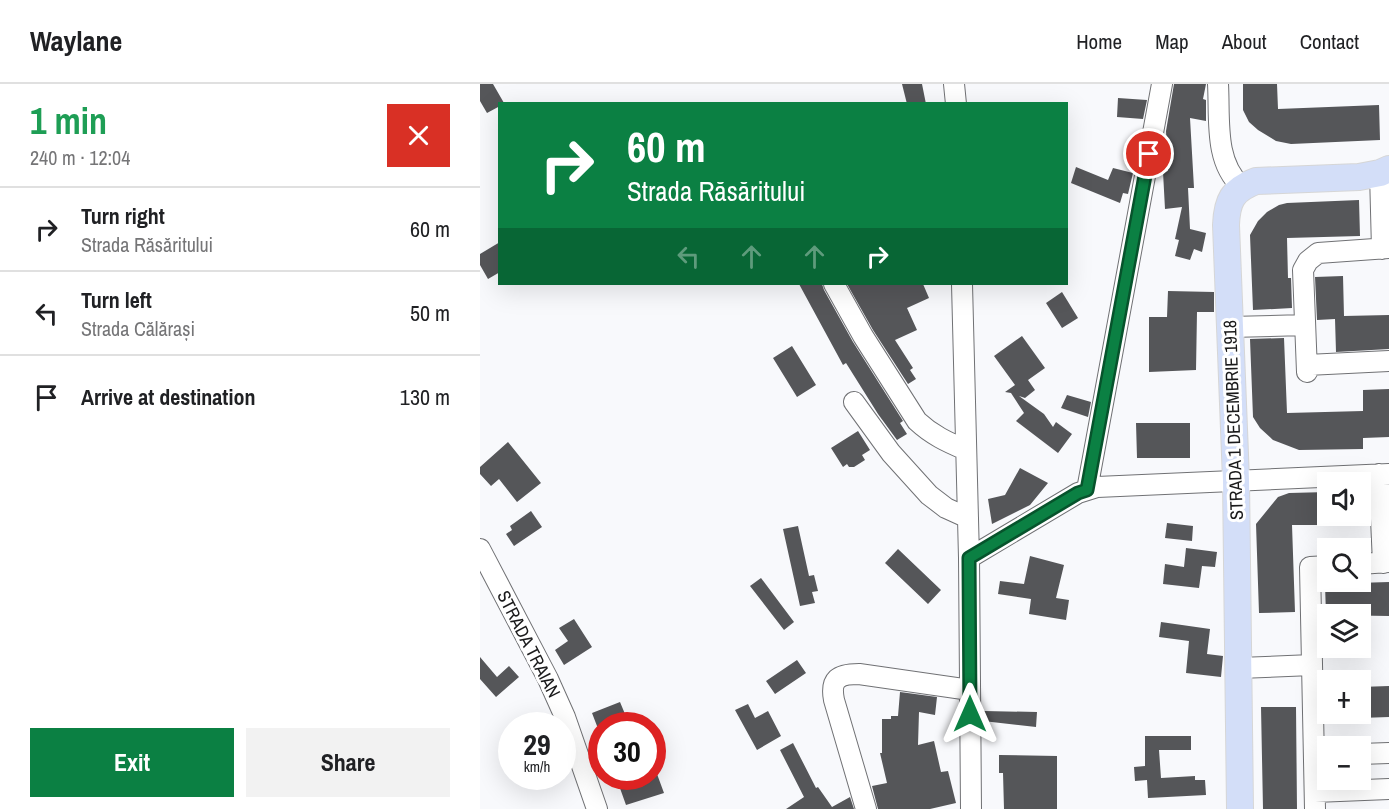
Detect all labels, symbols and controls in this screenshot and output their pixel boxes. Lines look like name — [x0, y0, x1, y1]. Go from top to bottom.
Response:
text: Waylane — [30, 22, 122, 60]
text: Home — [1076, 27, 1122, 56]
text: Map — [1155, 27, 1189, 56]
text: About — [1222, 27, 1267, 56]
text: Contact — [1300, 27, 1359, 56]
text: 1 min — [30, 97, 107, 145]
button: close — [387, 104, 450, 167]
text: 60 m — [627, 119, 706, 175]
icon: right — [528, 126, 606, 204]
pin — [1123, 128, 1174, 179]
icon: arrive — [1132, 137, 1165, 170]
text: 240 m · 12:04 — [30, 144, 130, 171]
text: Strada Răsăritului — [627, 173, 805, 209]
text: Turn right — [81, 201, 165, 231]
icon: right — [30, 213, 63, 246]
text: 60 m — [410, 214, 450, 244]
text: Strada Răsăritului — [81, 231, 213, 258]
icon: left — [672, 240, 705, 273]
icon: ahead — [735, 240, 768, 273]
icon: ahead — [798, 240, 831, 273]
icon: right — [861, 240, 894, 273]
text: Turn left — [81, 285, 152, 315]
icon: left — [30, 297, 63, 330]
text: 50 m — [410, 298, 450, 328]
text: Strada Călărași — [81, 315, 195, 342]
street label: STRADA 1 DECEMBRIE 1918 — [1217, 320, 1249, 520]
icon: arrive — [30, 381, 63, 414]
text: Arrive at destination — [81, 382, 255, 412]
text: 130 m — [400, 382, 450, 412]
map controls — [1317, 472, 1371, 790]
button: sound — [1317, 472, 1371, 526]
button: search — [1317, 538, 1371, 592]
street label: STRADA TRAIAN — [491, 586, 567, 702]
button: layers — [1317, 604, 1371, 658]
button: + — [1317, 670, 1371, 724]
position arrow — [938, 682, 1002, 746]
speed limit sign: 30 — [588, 712, 666, 790]
text: 29 — [523, 724, 551, 764]
button: Exit — [30, 728, 234, 797]
button: Share — [246, 728, 450, 797]
button: − — [1317, 736, 1371, 790]
text: km/h — [524, 756, 550, 777]

